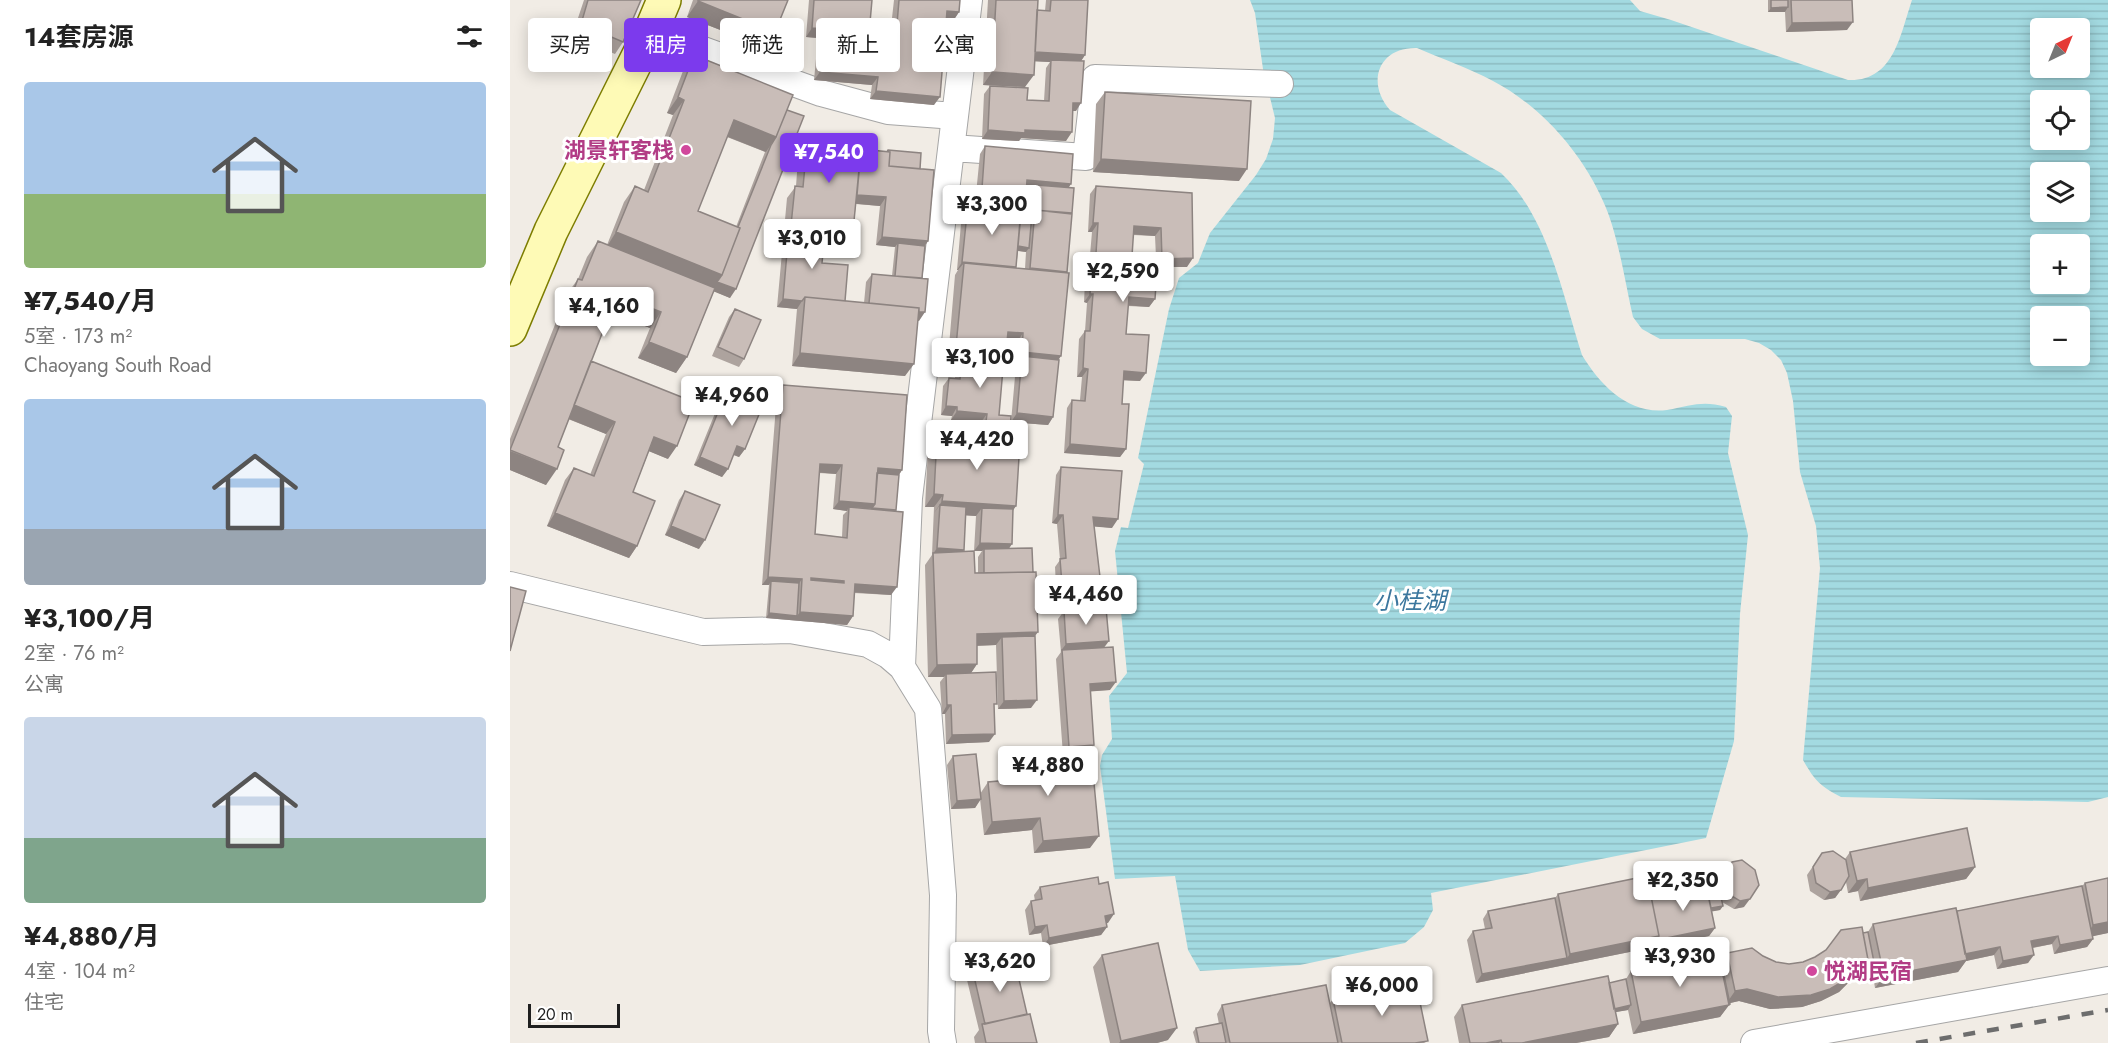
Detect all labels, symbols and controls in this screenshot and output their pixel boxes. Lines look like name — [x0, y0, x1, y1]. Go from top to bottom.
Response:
text: 14套房源 — [24, 18, 133, 56]
chip: 买房 — [528, 18, 612, 72]
chip: 租房 — [624, 18, 708, 72]
chip: 筛选 — [720, 18, 804, 72]
chip: 新上 — [816, 18, 900, 72]
chip: 公寓 — [912, 18, 996, 72]
north arrow — [2030, 18, 2090, 78]
map controls — [2030, 18, 2090, 366]
icon: filters — [453, 20, 486, 53]
button: locate — [2030, 90, 2090, 150]
icon: home — [201, 121, 309, 229]
pin: ¥7,540 — [780, 133, 878, 184]
place label: 湖景轩客栈 — [564, 134, 674, 166]
text: ¥7,540 — [794, 138, 864, 167]
marker: 湖景轩客栈 — [679, 143, 693, 157]
button: layers — [2030, 162, 2090, 222]
pin: ¥3,300 — [943, 185, 1041, 236]
text: ¥3,300 — [957, 190, 1027, 219]
pin: ¥3,010 — [763, 219, 861, 270]
text: ¥3,010 — [778, 224, 846, 253]
button: + — [2030, 234, 2090, 294]
pin: ¥2,590 — [1074, 252, 1172, 303]
text: ¥2,590 — [1087, 257, 1159, 286]
text: ¥7,540/月 — [24, 282, 157, 320]
pin: ¥4,160 — [555, 287, 653, 338]
text: ¥4,160 — [569, 292, 639, 321]
button: − — [2030, 306, 2090, 366]
text: 5室 · 173 m² — [24, 322, 132, 351]
pin: ¥3,100 — [931, 338, 1029, 389]
text: ¥3,100 — [946, 343, 1014, 372]
text: Chaoyang South Road — [24, 351, 212, 380]
pin: ¥4,960 — [683, 376, 781, 427]
text: ¥4,960 — [695, 381, 769, 410]
pin: ¥4,420 — [928, 420, 1026, 471]
text: ¥4,420 — [940, 425, 1014, 454]
icon: home — [201, 438, 309, 546]
pin: ¥4,460 — [1037, 575, 1135, 626]
text: ¥4,460 — [1049, 580, 1123, 609]
water label: 小桂湖 — [1374, 583, 1450, 618]
text: ¥3,100/月 — [24, 599, 155, 637]
text: 2室 · 76 m² — [24, 639, 124, 668]
text: 公寓 — [24, 670, 64, 699]
pin: ¥4,880 — [999, 746, 1097, 797]
text: ¥4,880 — [1012, 751, 1084, 780]
icon: home — [201, 756, 309, 864]
pin: ¥2,350 — [1634, 861, 1732, 912]
text: ¥2,350 — [1647, 866, 1719, 895]
text: ¥4,880/月 — [24, 917, 160, 955]
pin: ¥3,930 — [1631, 937, 1729, 988]
pin: ¥3,620 — [951, 942, 1049, 993]
text: ¥3,930 — [1644, 942, 1716, 971]
text: ¥3,620 — [964, 947, 1036, 976]
place label: 悦湖民宿 — [1824, 955, 1912, 987]
text: 4室 · 104 m² — [24, 957, 135, 986]
marker: 悦湖民宿 — [1805, 964, 1819, 978]
pin: ¥6,000 — [1333, 966, 1431, 1017]
text: ¥6,000 — [1346, 971, 1418, 1000]
text: 住宅 — [24, 988, 64, 1017]
scale bar — [528, 1001, 620, 1028]
text: 20 m — [537, 1003, 573, 1026]

